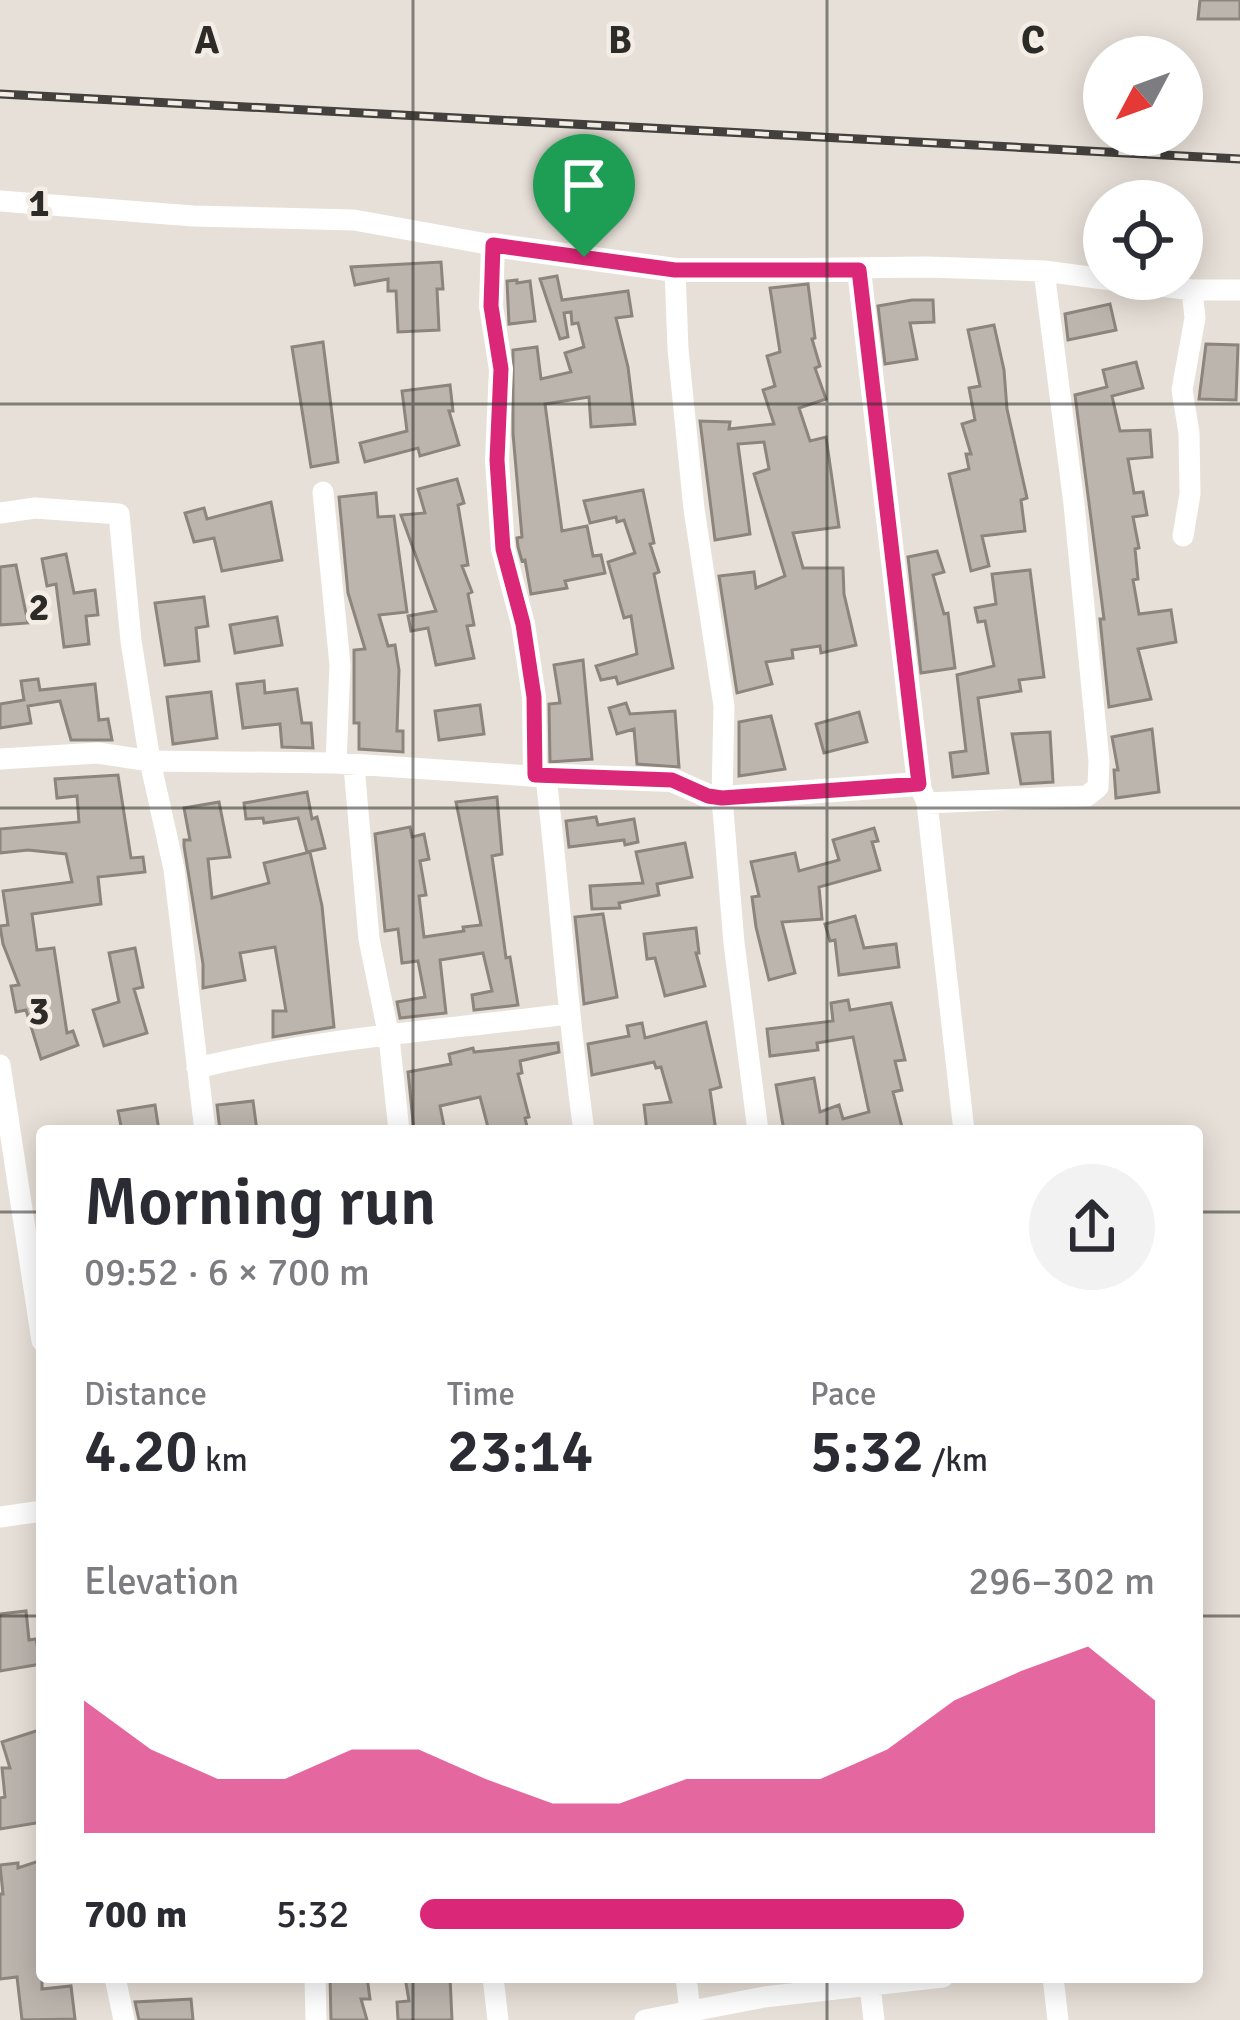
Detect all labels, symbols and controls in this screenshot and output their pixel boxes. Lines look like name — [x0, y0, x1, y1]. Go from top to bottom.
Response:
text: A — [195, 16, 220, 64]
text: B — [608, 16, 632, 64]
text: C — [1021, 16, 1045, 64]
north arrow — [1083, 36, 1203, 156]
map controls — [1083, 36, 1203, 300]
pin — [533, 134, 635, 257]
icon: arrive — [551, 152, 617, 218]
text: 1 — [28, 179, 50, 227]
button: locate — [1083, 180, 1203, 300]
text: 2 — [28, 583, 50, 631]
text: 3 — [28, 987, 50, 1035]
text: Morning run — [84, 1162, 436, 1243]
button: share — [1029, 1164, 1155, 1290]
text: 09:52 · 6 × 700 m — [84, 1248, 370, 1296]
text: Distance — [84, 1374, 207, 1415]
text: Time — [447, 1374, 515, 1415]
text: Pace — [810, 1374, 876, 1415]
text: 4.20 — [84, 1415, 198, 1489]
text: 23:14 — [447, 1415, 594, 1489]
text: 5:32 — [810, 1415, 924, 1489]
text: km — [198, 1440, 248, 1481]
text: /km — [924, 1440, 988, 1481]
text: Elevation — [84, 1557, 239, 1605]
text: 296–302 m — [968, 1557, 1155, 1605]
text: 700 m — [84, 1890, 187, 1938]
text: 5:32 — [276, 1890, 350, 1938]

